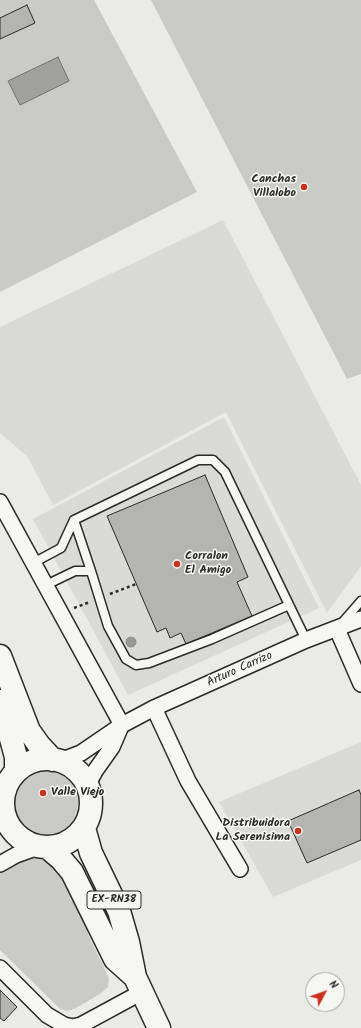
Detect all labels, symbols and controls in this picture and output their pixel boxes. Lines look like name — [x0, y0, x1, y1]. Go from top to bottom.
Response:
place label: Canchas Villalobo — [251, 173, 296, 201]
marker: Canchas Villalobo — [299, 182, 309, 192]
place label: Corralon El Amigo — [185, 550, 231, 578]
marker: Corralon El Amigo — [172, 559, 182, 569]
street label: Arturo Carrizo — [205, 649, 275, 691]
place label: Valle Viejo — [51, 786, 104, 800]
marker: Valle Viejo — [38, 788, 48, 798]
place label: Distribuidora La Serenisima — [216, 817, 290, 845]
marker: Distribuidora La Serenisima — [293, 826, 303, 836]
road number: EX-RN38 — [87, 891, 141, 909]
north arrow — [305, 972, 345, 1012]
text: N — [324, 976, 342, 993]

